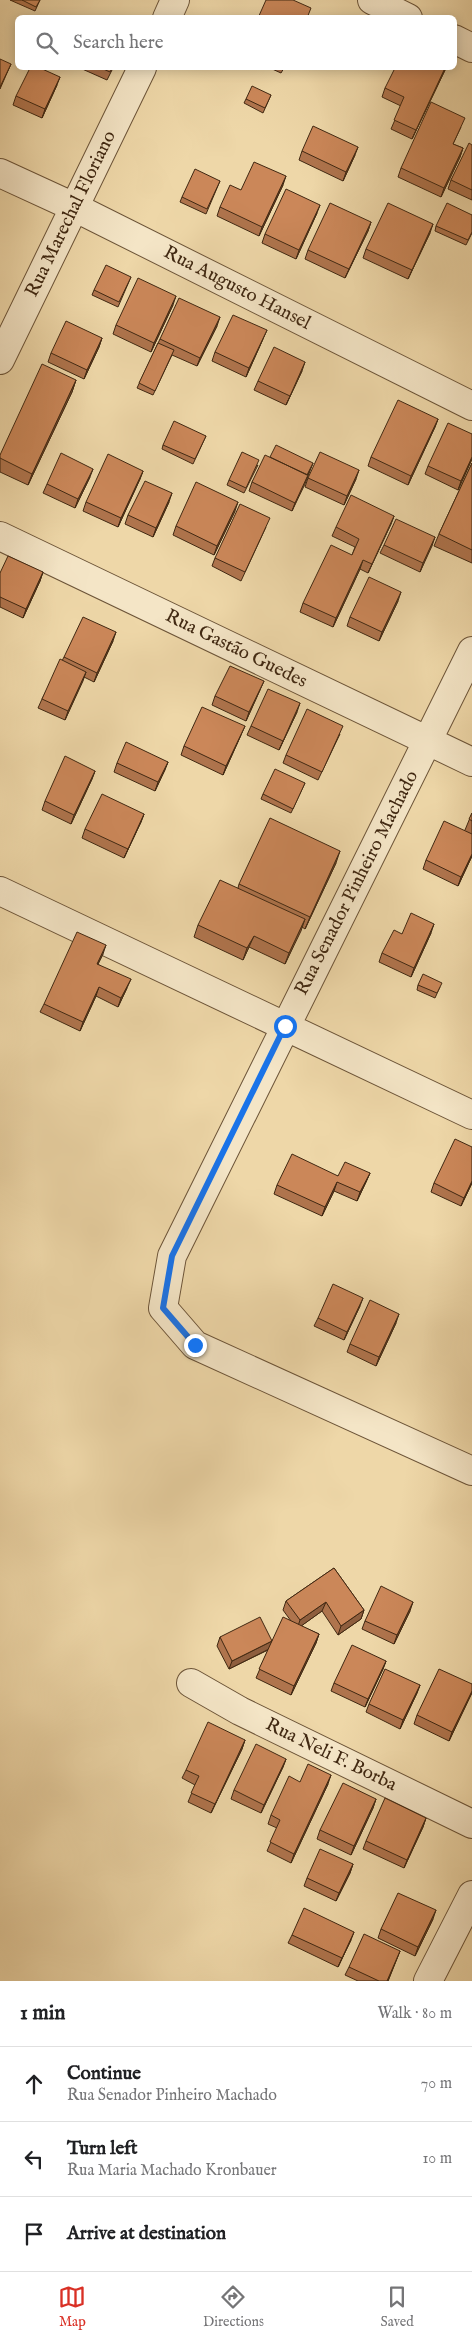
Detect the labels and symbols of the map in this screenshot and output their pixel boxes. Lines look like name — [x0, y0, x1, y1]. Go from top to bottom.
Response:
street label: Rua Marechal Floriano — [20, 127, 122, 301]
street label: Rua Augusto Hansel — [159, 240, 315, 336]
street label: Rua Gastão Guedes — [161, 604, 311, 694]
street label: Rua Senador Pinheiro Machado — [290, 767, 424, 999]
route start — [274, 1015, 297, 1038]
route end — [184, 1334, 207, 1357]
street label: Rua Neli F. Borba — [261, 1713, 401, 1798]

